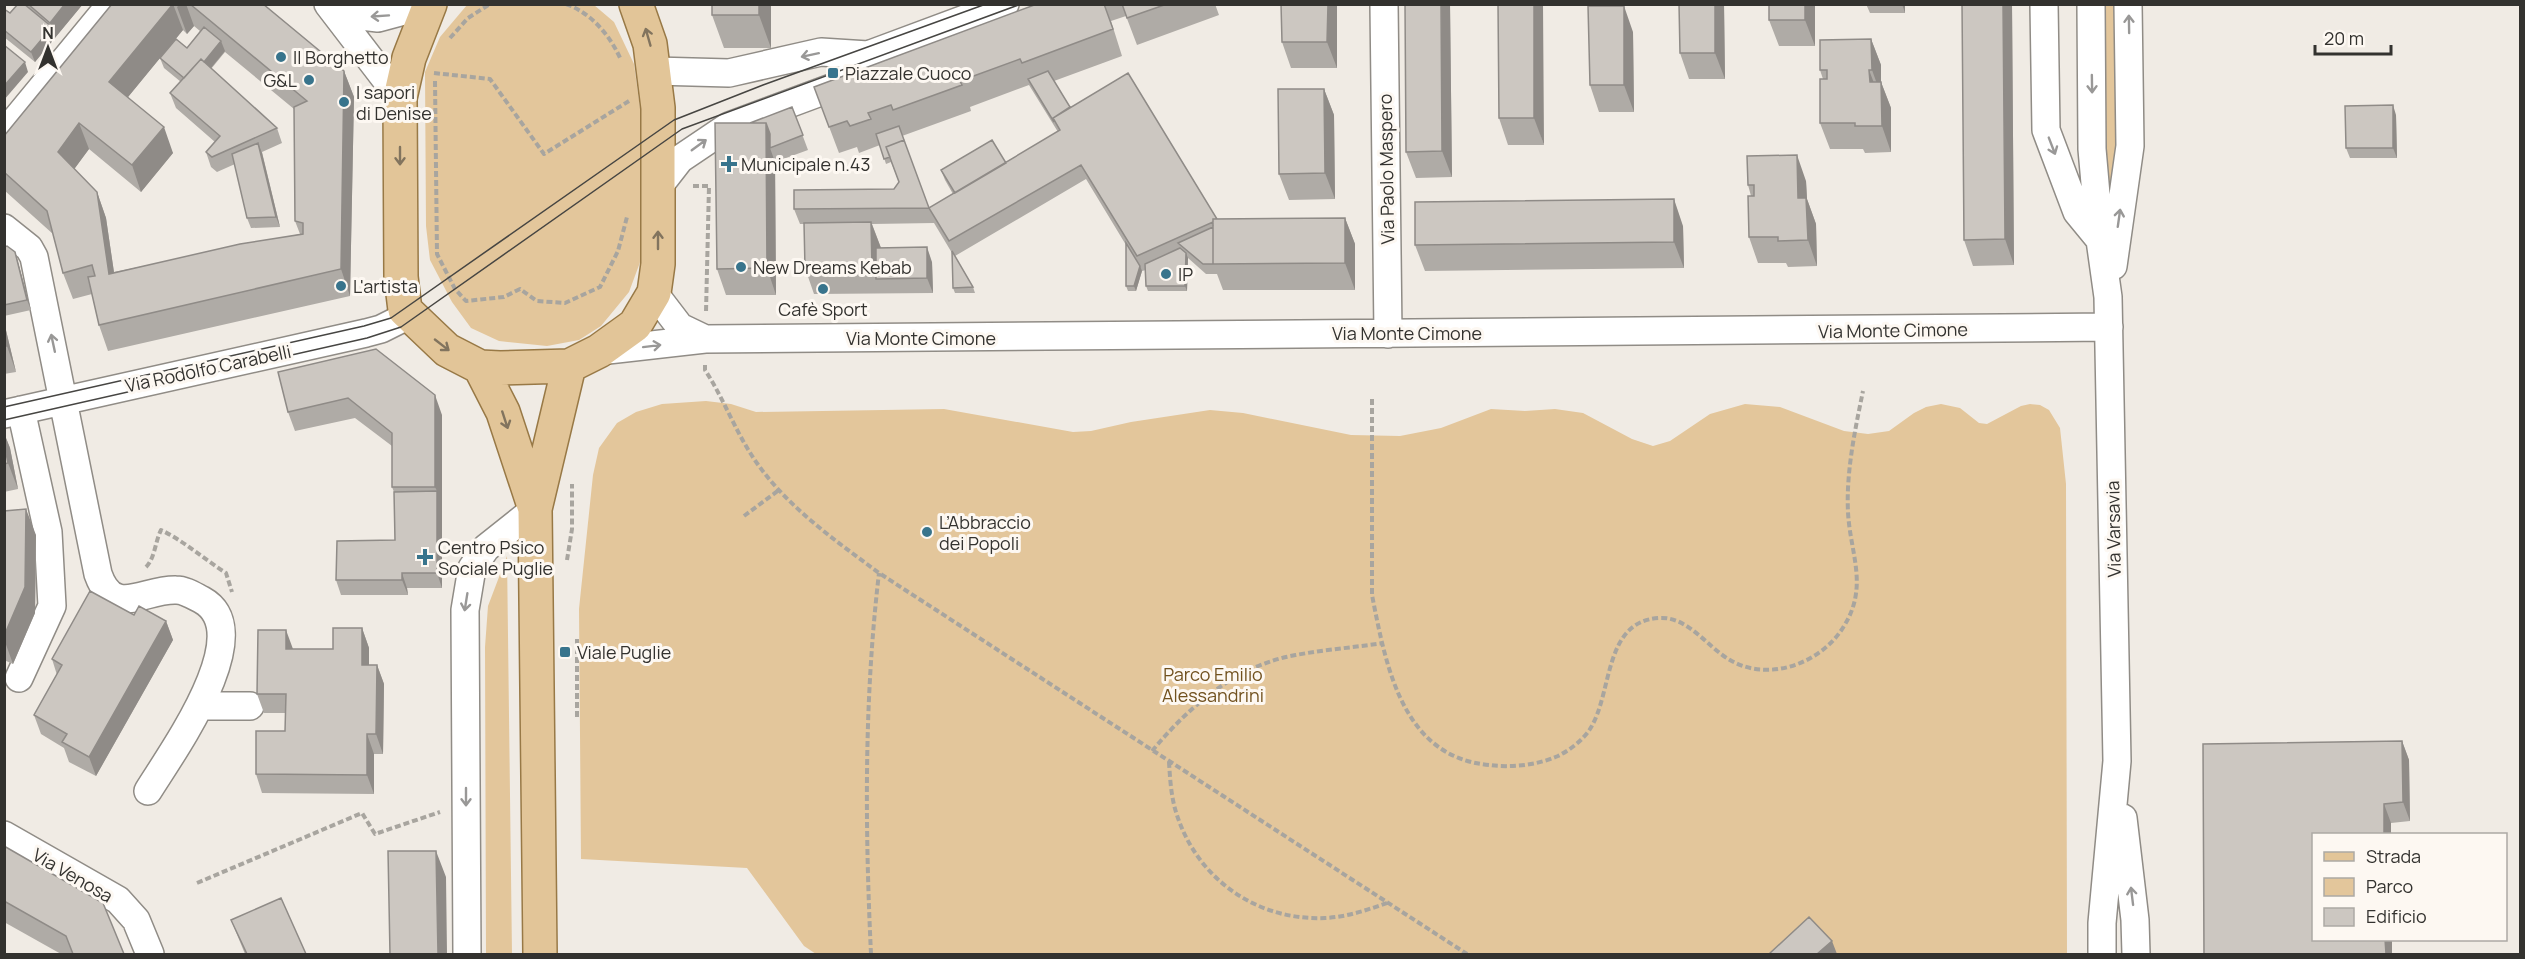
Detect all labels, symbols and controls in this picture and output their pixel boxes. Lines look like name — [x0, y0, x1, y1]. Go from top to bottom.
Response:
one-way arrow — [371, 11, 390, 22]
one-way arrow — [2123, 15, 2134, 35]
north arrow — [18, 18, 78, 78]
scale bar — [2315, 18, 2392, 56]
text: N — [42, 22, 54, 44]
text: 20 m — [2324, 26, 2364, 50]
one-way arrow — [642, 28, 653, 47]
place label: Il Borghetto — [293, 45, 389, 69]
one-way arrow — [801, 49, 820, 61]
marker: Il Borghetto — [274, 50, 288, 64]
place label: Piazzale Cuoco — [845, 61, 971, 85]
marker: Piazzale Cuoco — [826, 66, 840, 80]
place label: G&L — [263, 68, 297, 92]
marker: G&L — [302, 73, 316, 87]
one-way arrow — [2086, 73, 2098, 93]
place label: I sapori di Denise — [356, 80, 432, 125]
street label: Via Paolo Maspero — [1373, 94, 1399, 244]
marker: I sapori di Denise — [337, 95, 351, 109]
one-way arrow — [2047, 136, 2058, 155]
one-way arrow — [691, 139, 707, 151]
one-way arrow — [394, 146, 406, 166]
place label: Municipale n.43 — [741, 152, 870, 176]
marker: Municipale n.43 — [722, 157, 736, 171]
one-way arrow — [2114, 209, 2125, 229]
one-way arrow — [652, 230, 664, 250]
place label: New Dreams Kebab — [753, 255, 912, 279]
marker: New Dreams Kebab — [734, 260, 748, 274]
place label: IP — [1178, 262, 1193, 286]
marker: IP — [1159, 267, 1173, 281]
place label: L'artista — [353, 274, 418, 298]
marker: L'artista — [334, 279, 348, 293]
marker: Cafè Sport — [816, 282, 830, 296]
place label: Cafè Sport — [778, 297, 868, 321]
street label: Via Monte Cimone — [1818, 317, 1968, 343]
street label: Via Monte Cimone — [1332, 321, 1482, 345]
street label: Via Monte Cimone — [846, 326, 996, 350]
one-way arrow — [46, 333, 58, 352]
one-way arrow — [434, 338, 450, 351]
street label: Via Rodolfo Carabelli — [123, 339, 293, 397]
one-way arrow — [641, 340, 661, 351]
one-way arrow — [500, 410, 511, 429]
street label: Via Varsavia — [2100, 480, 2126, 578]
place label: L’Abbraccio dei Popoli — [939, 510, 1031, 555]
marker: L’Abbraccio dei Popoli — [920, 525, 934, 539]
place label: Centro Psico Sociale Puglie — [438, 535, 553, 580]
marker: Centro Psico Sociale Puglie — [416, 548, 434, 566]
one-way arrow — [461, 591, 472, 611]
place label: Viale Puglie — [577, 640, 671, 664]
marker: Viale Puglie — [558, 645, 572, 659]
park label: Parco Emilio Alessandrini — [1162, 662, 1264, 707]
one-way arrow — [460, 786, 472, 806]
legend — [2312, 833, 2507, 941]
street label: Via Venosa — [28, 842, 118, 908]
text: Strada — [2366, 844, 2421, 868]
text: Parco — [2366, 874, 2413, 898]
one-way arrow — [2126, 887, 2137, 907]
text: Edificio — [2366, 904, 2427, 928]

